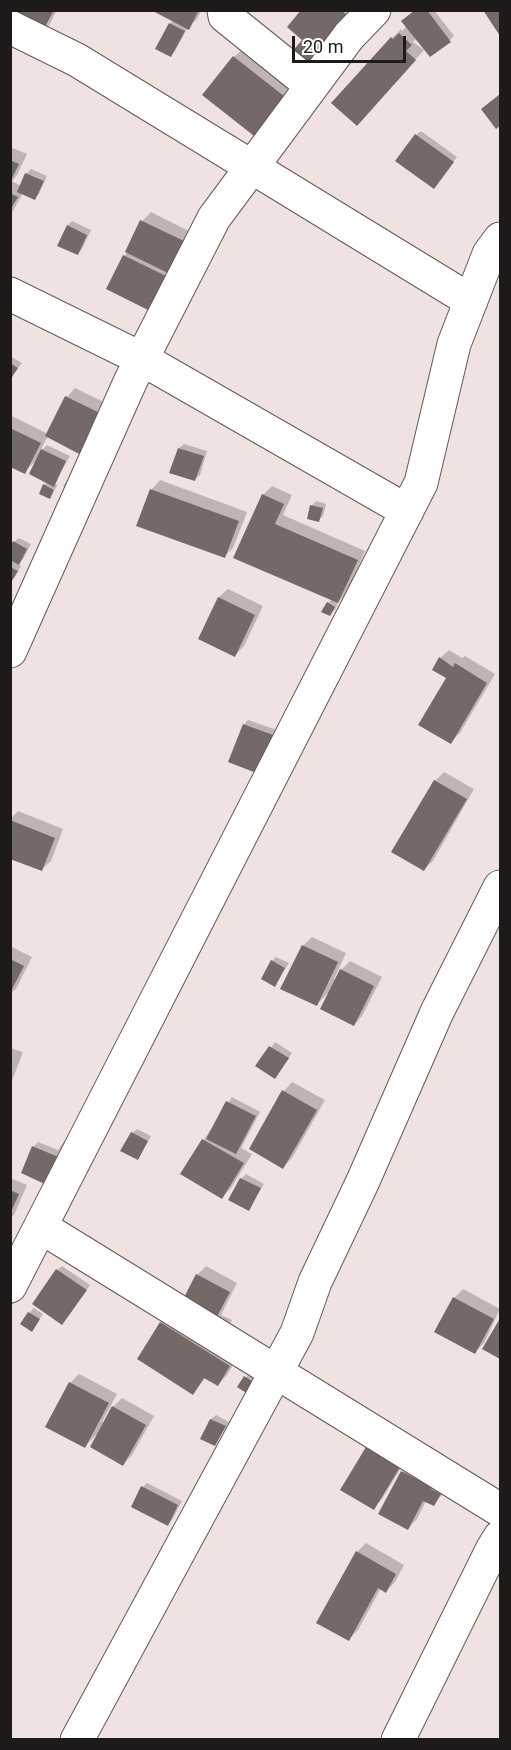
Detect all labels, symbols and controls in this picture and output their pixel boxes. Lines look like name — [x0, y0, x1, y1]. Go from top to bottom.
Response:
scale bar — [295, 24, 409, 62]
text: 20 m — [303, 36, 343, 57]

